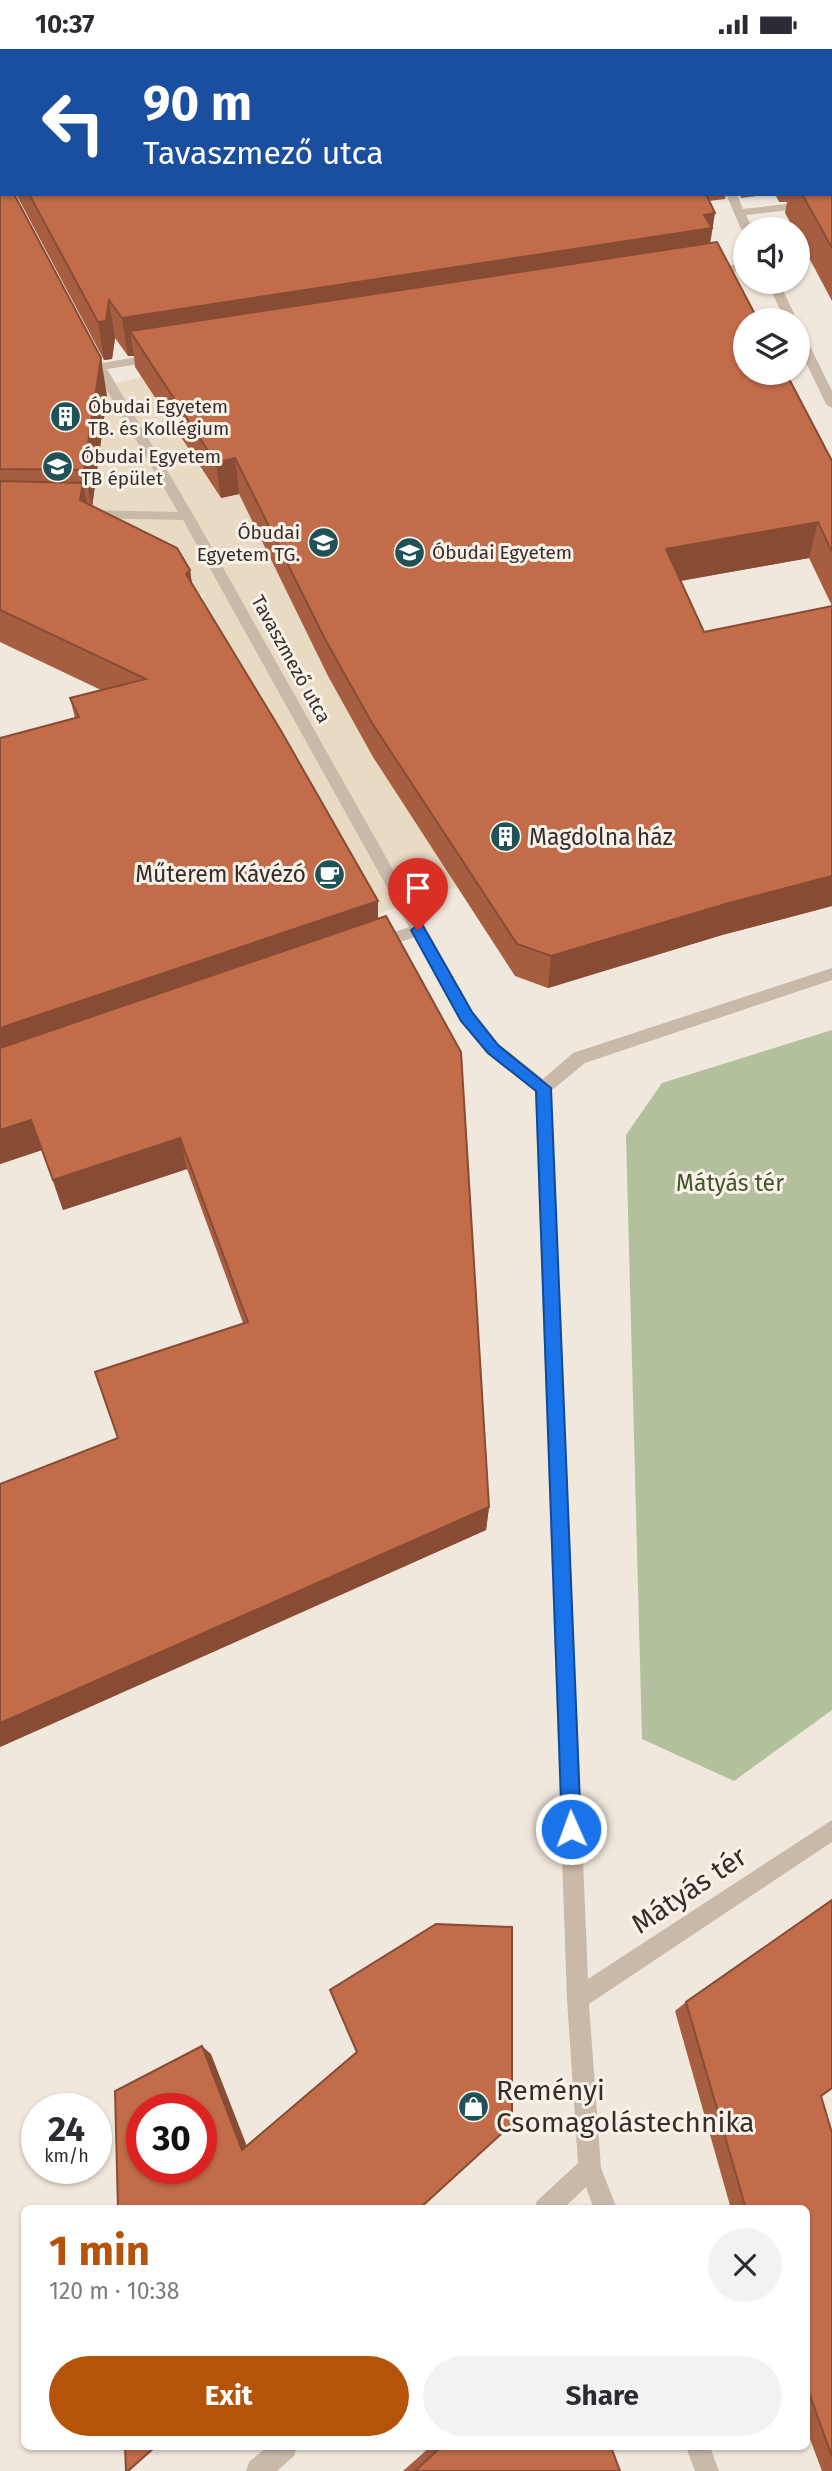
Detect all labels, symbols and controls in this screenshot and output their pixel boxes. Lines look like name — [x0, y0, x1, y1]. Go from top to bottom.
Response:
text: 10:37 — [35, 9, 95, 40]
text: 90 m — [143, 74, 252, 133]
icon: left — [28, 77, 119, 168]
text: Tavaszmező utca — [143, 134, 384, 172]
map controls — [733, 217, 810, 385]
button: sound — [733, 217, 810, 294]
button: layers — [733, 308, 810, 385]
place label: Óbudai Egyetem TB. és Kollégium — [88, 395, 229, 440]
building icon: Óbudai Egyetem TB. és Kollégium — [48, 400, 82, 434]
place label: Óbudai Egyetem TB épület — [81, 445, 221, 490]
school or university icon: Óbudai Egyetem TB épület — [41, 450, 75, 484]
place label: Óbudai Egyetem TG. — [197, 521, 300, 566]
school or university icon: Óbudai Egyetem TG. — [306, 526, 340, 560]
school or university icon: Óbudai Egyetem — [392, 535, 426, 569]
place label: Óbudai Egyetem — [432, 541, 572, 564]
street label: Tavaszmező utca — [246, 591, 336, 727]
building icon: Magdolna ház — [489, 820, 523, 854]
place label: Magdolna ház — [529, 823, 673, 851]
cafe icon: Műterem Kávézó — [312, 857, 346, 891]
pin — [388, 858, 448, 930]
place label: Műterem Kávézó — [135, 860, 306, 888]
icon: arrive — [399, 869, 437, 907]
park label: Mátyás tér — [676, 1169, 784, 1197]
position arrow — [534, 1792, 608, 1866]
street label: Mátyás tér — [625, 1839, 753, 1940]
place label: Reményi Csomagolástechnika — [496, 2074, 754, 2139]
shop icon: Reményi Csomagolástechnika — [456, 2089, 490, 2123]
speed limit sign: 30 — [126, 2093, 217, 2184]
text: 24 — [48, 2108, 85, 2150]
text: km/h — [44, 2145, 89, 2167]
text: 1 min — [49, 2226, 150, 2276]
button: close — [708, 2228, 782, 2302]
text: 120 m · 10:38 — [49, 2277, 179, 2305]
button: Exit — [49, 2356, 409, 2436]
button: Share — [423, 2356, 782, 2436]

